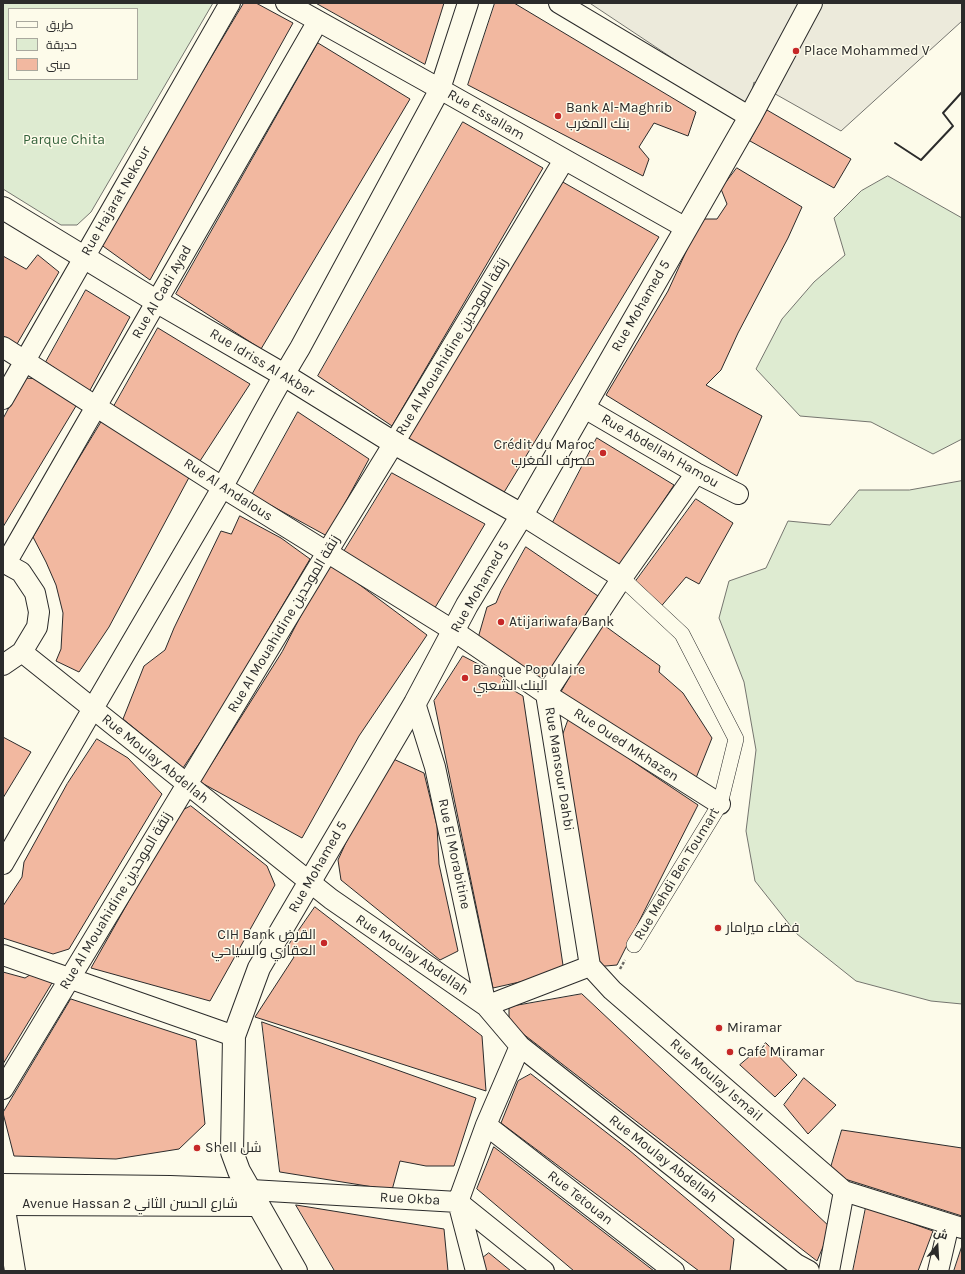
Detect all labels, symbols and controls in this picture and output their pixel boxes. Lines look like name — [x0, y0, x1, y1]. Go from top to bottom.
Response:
legend — [8, 8, 138, 80]
text: طريق — [46, 18, 73, 32]
text: حديقة — [46, 38, 77, 52]
place label: Place Mohammed V — [804, 43, 930, 59]
marker: Place Mohammed V — [791, 46, 801, 56]
text: مبنى — [46, 58, 71, 72]
street label: Rue Essallam — [444, 86, 528, 144]
place label: Bank Al-Maghrib بنك المغرب — [566, 100, 672, 132]
marker: Bank Al-Maghrib بنك المغرب — [553, 111, 563, 121]
park label: Parque Chita — [23, 132, 105, 148]
street label: Rue Hajarat Nekour — [78, 143, 154, 259]
street label: Rue Al Cadi Ayad — [128, 242, 196, 342]
street label: Rue Al Mouahidine زنقة الموحدين — [392, 255, 512, 439]
street label: Rue Mohamed 5 — [608, 257, 674, 355]
street label: Rue Idriss Al Akbar — [207, 325, 317, 401]
street label: Rue Abdellah Hamou — [598, 410, 722, 492]
place label: Crédit du Maroc مصرف المغرب — [494, 437, 595, 470]
marker: Crédit du Maroc مصرف المغرب — [598, 448, 608, 458]
street label: Rue Al Andalous — [180, 455, 276, 525]
street label: Rue Al Mouahidine زنقة الموحدين — [224, 532, 344, 716]
street label: Rue Mohamed 5 — [447, 538, 513, 636]
place label: Atijariwafa Bank — [509, 614, 614, 630]
marker: Atijariwafa Bank — [496, 617, 506, 627]
place label: Banque Populaire البنك الشعبي — [473, 662, 585, 694]
marker: Banque Populaire البنك الشعبي — [460, 673, 470, 683]
street label: Rue Oued Mkhazen — [570, 705, 682, 785]
street label: Rue Mansour Dahbi — [541, 706, 577, 832]
street label: Rue Moulay Abdellah — [98, 711, 212, 807]
street label: Rue El Morabitine — [434, 797, 474, 911]
street label: Rue Mehdi Ben Toumart — [631, 805, 723, 943]
street label: Rue Al Mouahidine زنقة الموحدين — [56, 809, 176, 993]
street label: Rue Mohamed 5 — [285, 818, 351, 916]
street label: Rue Moulay Abdellah — [352, 911, 472, 999]
place label: فضاء ميرامار — [726, 920, 799, 936]
marker: فضاء ميرامار — [713, 923, 723, 933]
place label: CIH Bank القرض العقاري والسياحي — [211, 927, 316, 960]
marker: CIH Bank القرض العقاري والسياحي — [319, 938, 329, 948]
place label: Miramar — [727, 1020, 782, 1036]
marker: Miramar — [714, 1023, 724, 1033]
street label: Rue Moulay Ismail — [666, 1035, 766, 1125]
place label: Café Miramar — [738, 1044, 824, 1060]
marker: Café Miramar — [725, 1047, 735, 1057]
street label: Rue Moulay Abdellah — [605, 1111, 721, 1207]
place label: Shell شل — [205, 1140, 262, 1156]
marker: Shell شل — [192, 1143, 202, 1153]
street label: Rue Tetouan — [544, 1167, 616, 1229]
street label: Rue Okba — [379, 1189, 441, 1209]
street label: Avenue Hassan 2 شارع الحسن الثاني — [22, 1196, 238, 1212]
north arrow — [917, 1226, 957, 1266]
text: ش — [932, 1226, 950, 1242]

